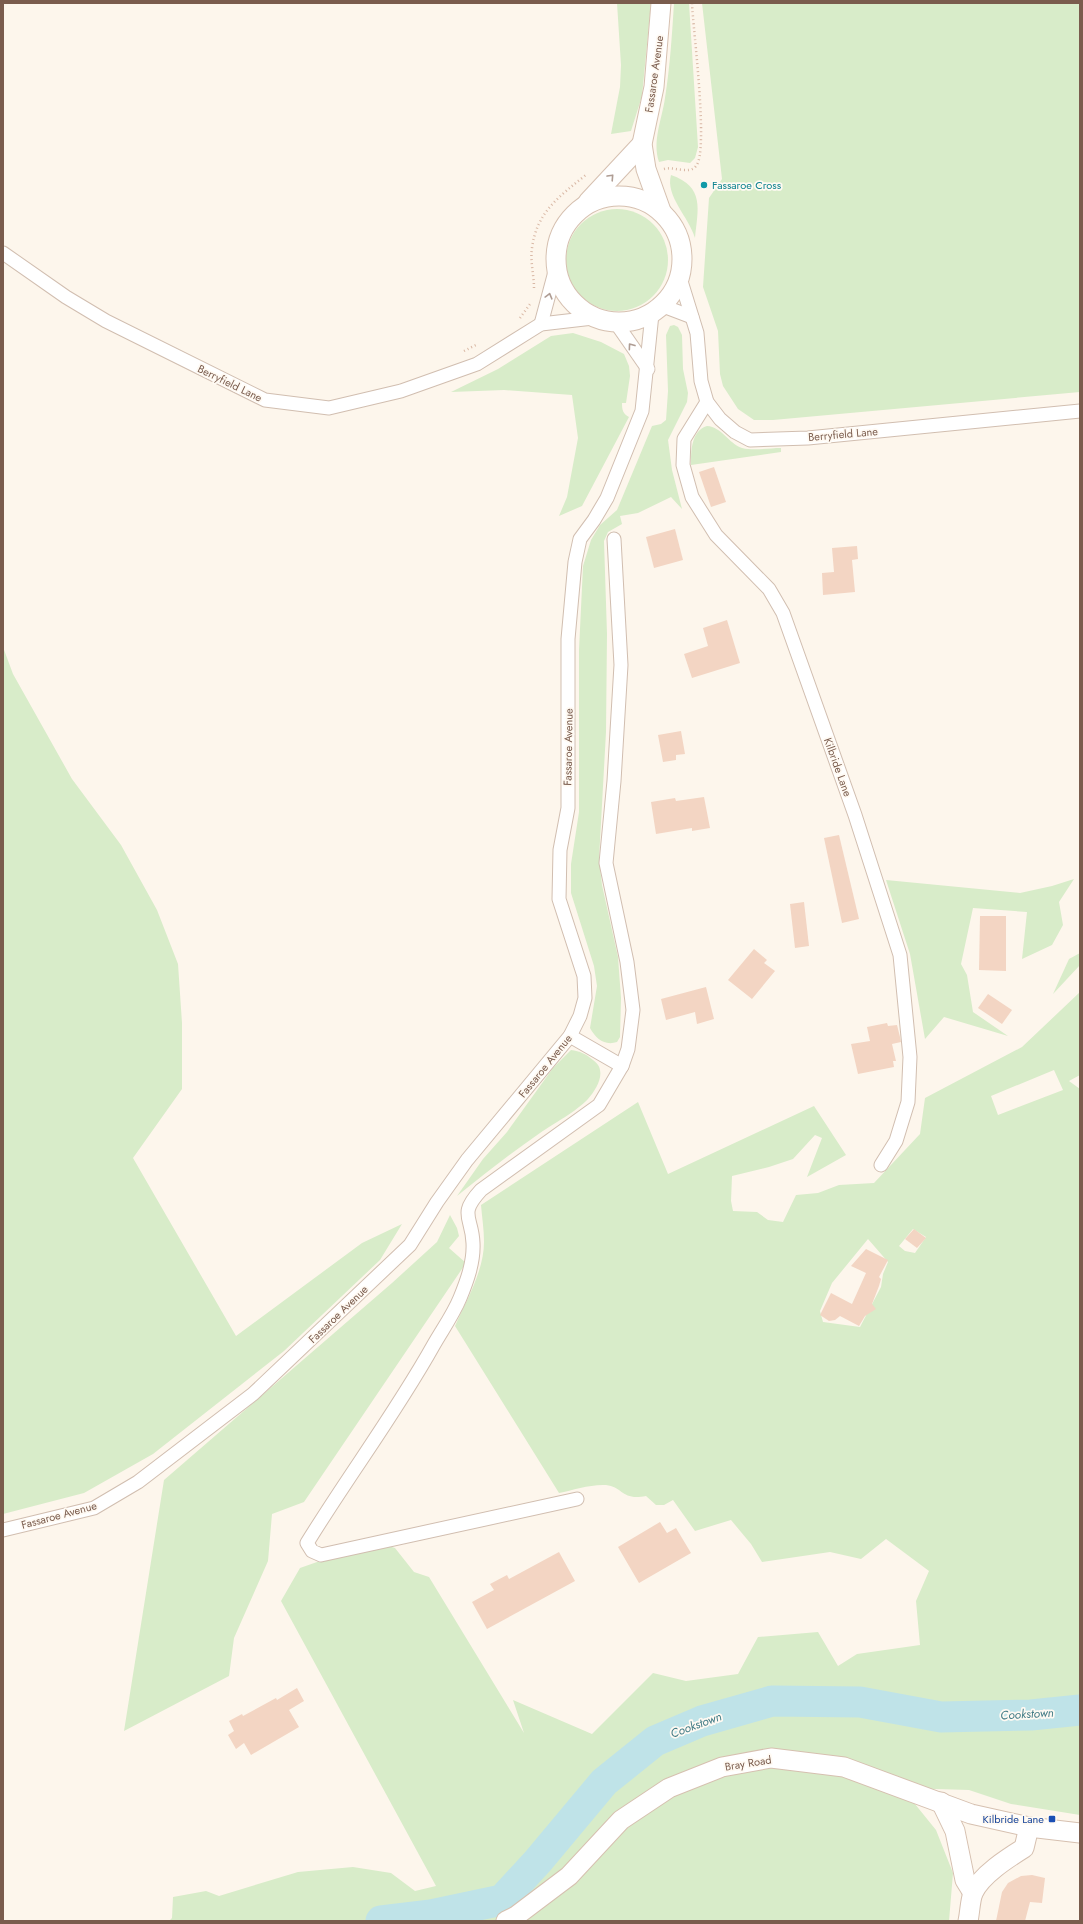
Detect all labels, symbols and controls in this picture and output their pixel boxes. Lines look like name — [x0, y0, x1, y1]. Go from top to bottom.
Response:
street label: Fassaroe Avenue — [641, 34, 667, 113]
one-way arrow — [607, 174, 614, 182]
place label: Fassaroe Cross — [712, 177, 782, 193]
marker: Fassaroe Cross — [699, 180, 709, 190]
one-way arrow — [544, 293, 552, 299]
one-way arrow — [629, 344, 636, 351]
street label: Berryfield Lane — [195, 360, 265, 406]
street label: Berryfield Lane — [807, 423, 879, 445]
street label: Fassaroe Avenue — [559, 708, 577, 786]
street label: Kilbride Lane — [820, 735, 856, 799]
street label: Fassaroe Avenue — [514, 1031, 576, 1101]
street label: Fassaroe Avenue — [305, 1281, 372, 1347]
street label: Fassaroe Avenue — [20, 1497, 99, 1533]
water label: Cookstown — [1000, 1704, 1054, 1724]
water label: Cookstown — [668, 1707, 724, 1743]
street label: Bray Road — [724, 1751, 772, 1775]
place label: Kilbride Lane — [983, 1811, 1044, 1827]
marker: Kilbride Lane — [1047, 1814, 1057, 1824]

